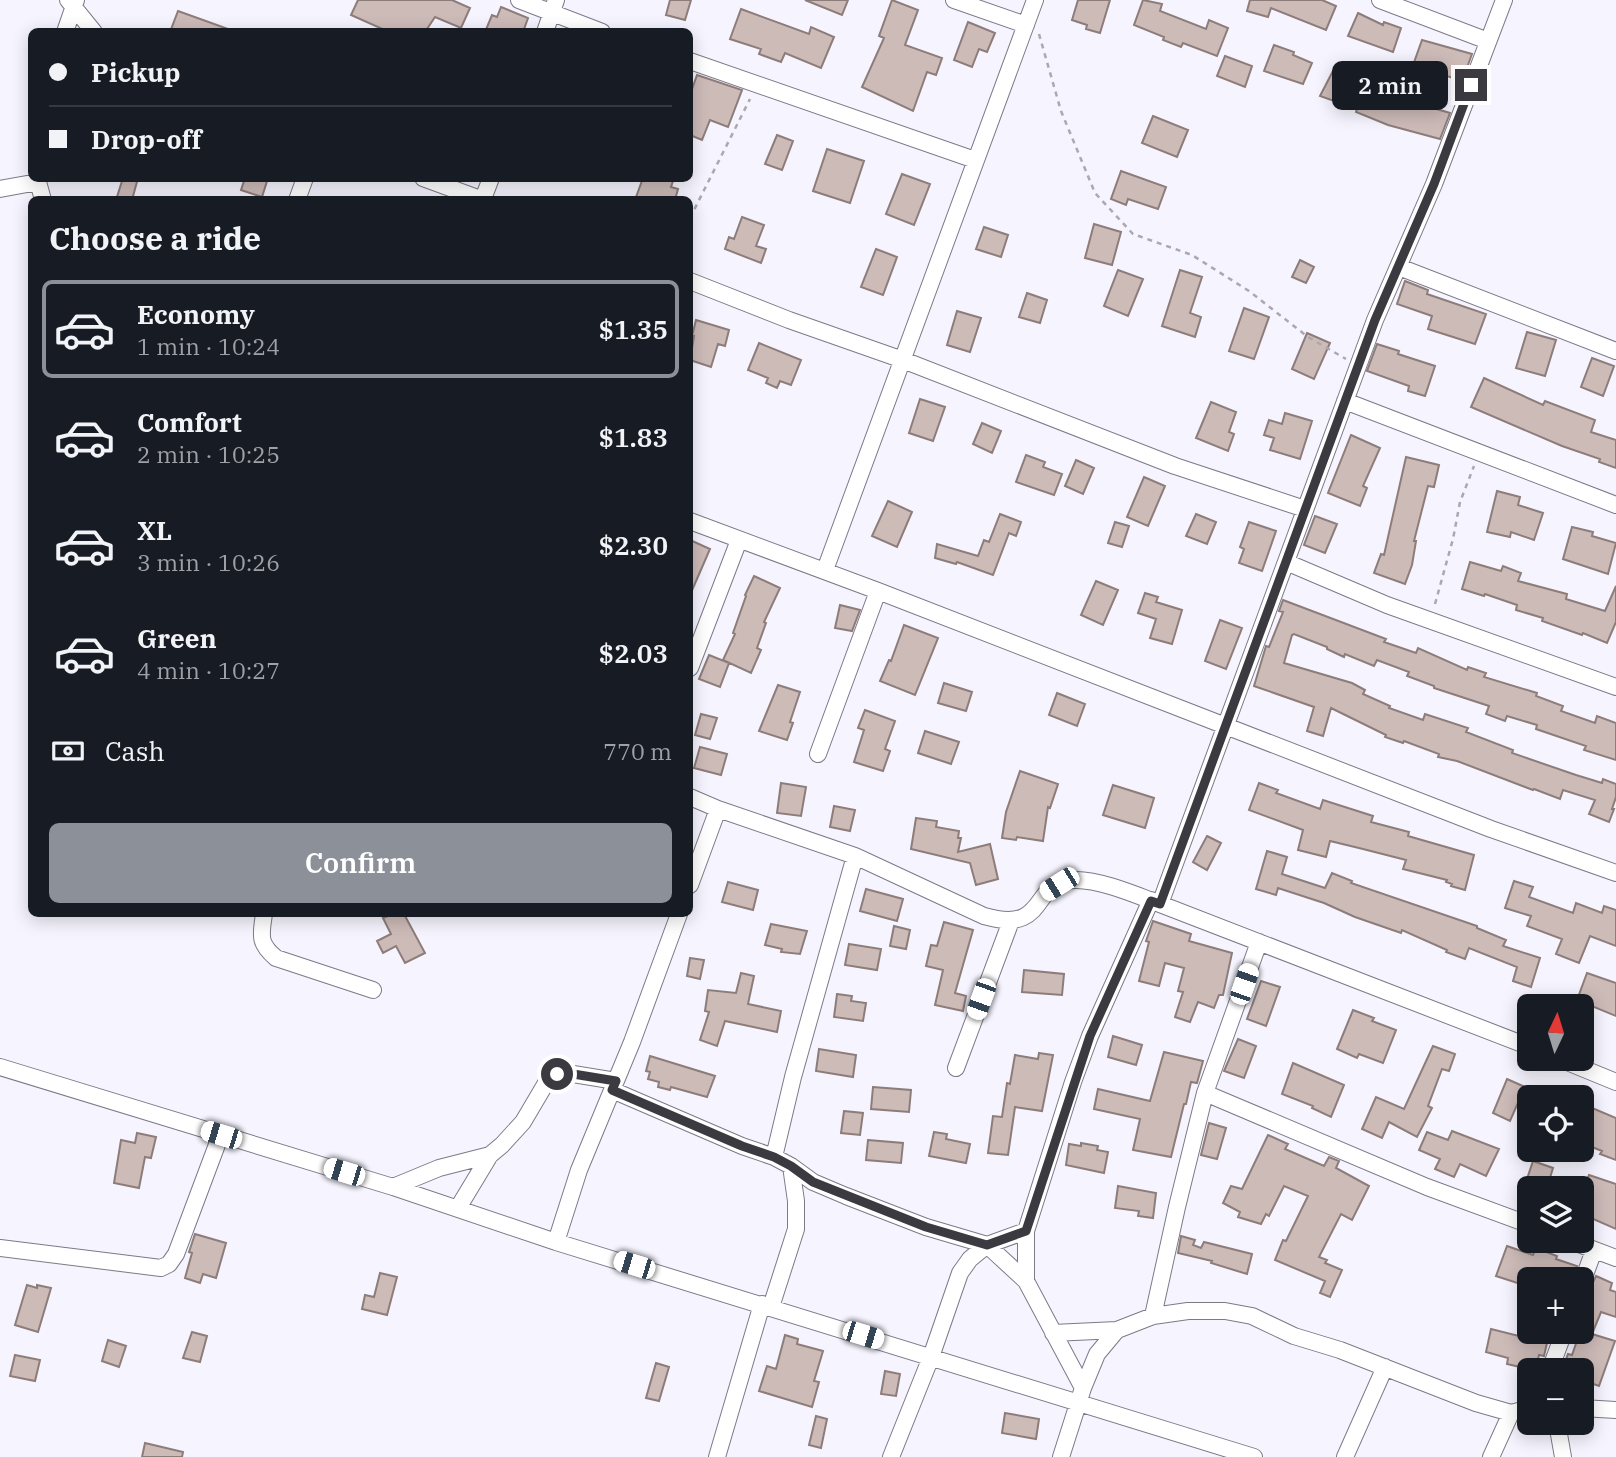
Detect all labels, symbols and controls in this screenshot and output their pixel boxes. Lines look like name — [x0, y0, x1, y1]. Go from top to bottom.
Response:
text: Pickup — [91, 55, 181, 89]
callout: 2 min — [1331, 60, 1446, 110]
route end — [1455, 69, 1487, 101]
text: 2 min — [1358, 70, 1422, 100]
text: Drop-off — [91, 122, 202, 156]
text: Choose a ride — [49, 217, 261, 259]
text: Economy — [137, 297, 255, 331]
icon: car — [53, 298, 116, 361]
text: $1.35 — [599, 312, 668, 346]
text: 1 min · 10:24 — [137, 331, 280, 361]
text: Comfort — [137, 405, 242, 439]
icon: car — [53, 406, 116, 469]
text: $1.83 — [599, 420, 668, 454]
text: 2 min · 10:25 — [137, 439, 280, 469]
text: XL — [137, 513, 172, 547]
icon: car — [53, 514, 116, 577]
text: $2.30 — [599, 528, 668, 562]
text: 3 min · 10:26 — [137, 547, 280, 577]
text: Green — [137, 621, 217, 655]
icon: car — [53, 622, 116, 685]
text: $2.03 — [599, 636, 668, 670]
text: 4 min · 10:27 — [137, 655, 280, 685]
icon: cash — [49, 732, 87, 770]
text: Cash — [105, 734, 165, 768]
text: 770 m — [603, 736, 672, 766]
button: Confirm — [49, 823, 672, 903]
car — [1036, 864, 1083, 904]
car — [1228, 961, 1261, 1007]
car — [964, 976, 999, 1022]
north arrow — [1517, 994, 1594, 1071]
map controls — [1517, 994, 1594, 1435]
route start — [541, 1058, 573, 1090]
button: locate — [1517, 1085, 1594, 1162]
car — [198, 1119, 245, 1151]
car — [321, 1156, 368, 1188]
button: layers — [1517, 1176, 1594, 1253]
car — [611, 1249, 658, 1281]
button: + — [1517, 1267, 1594, 1344]
car — [840, 1319, 887, 1351]
button: − — [1517, 1358, 1594, 1435]

